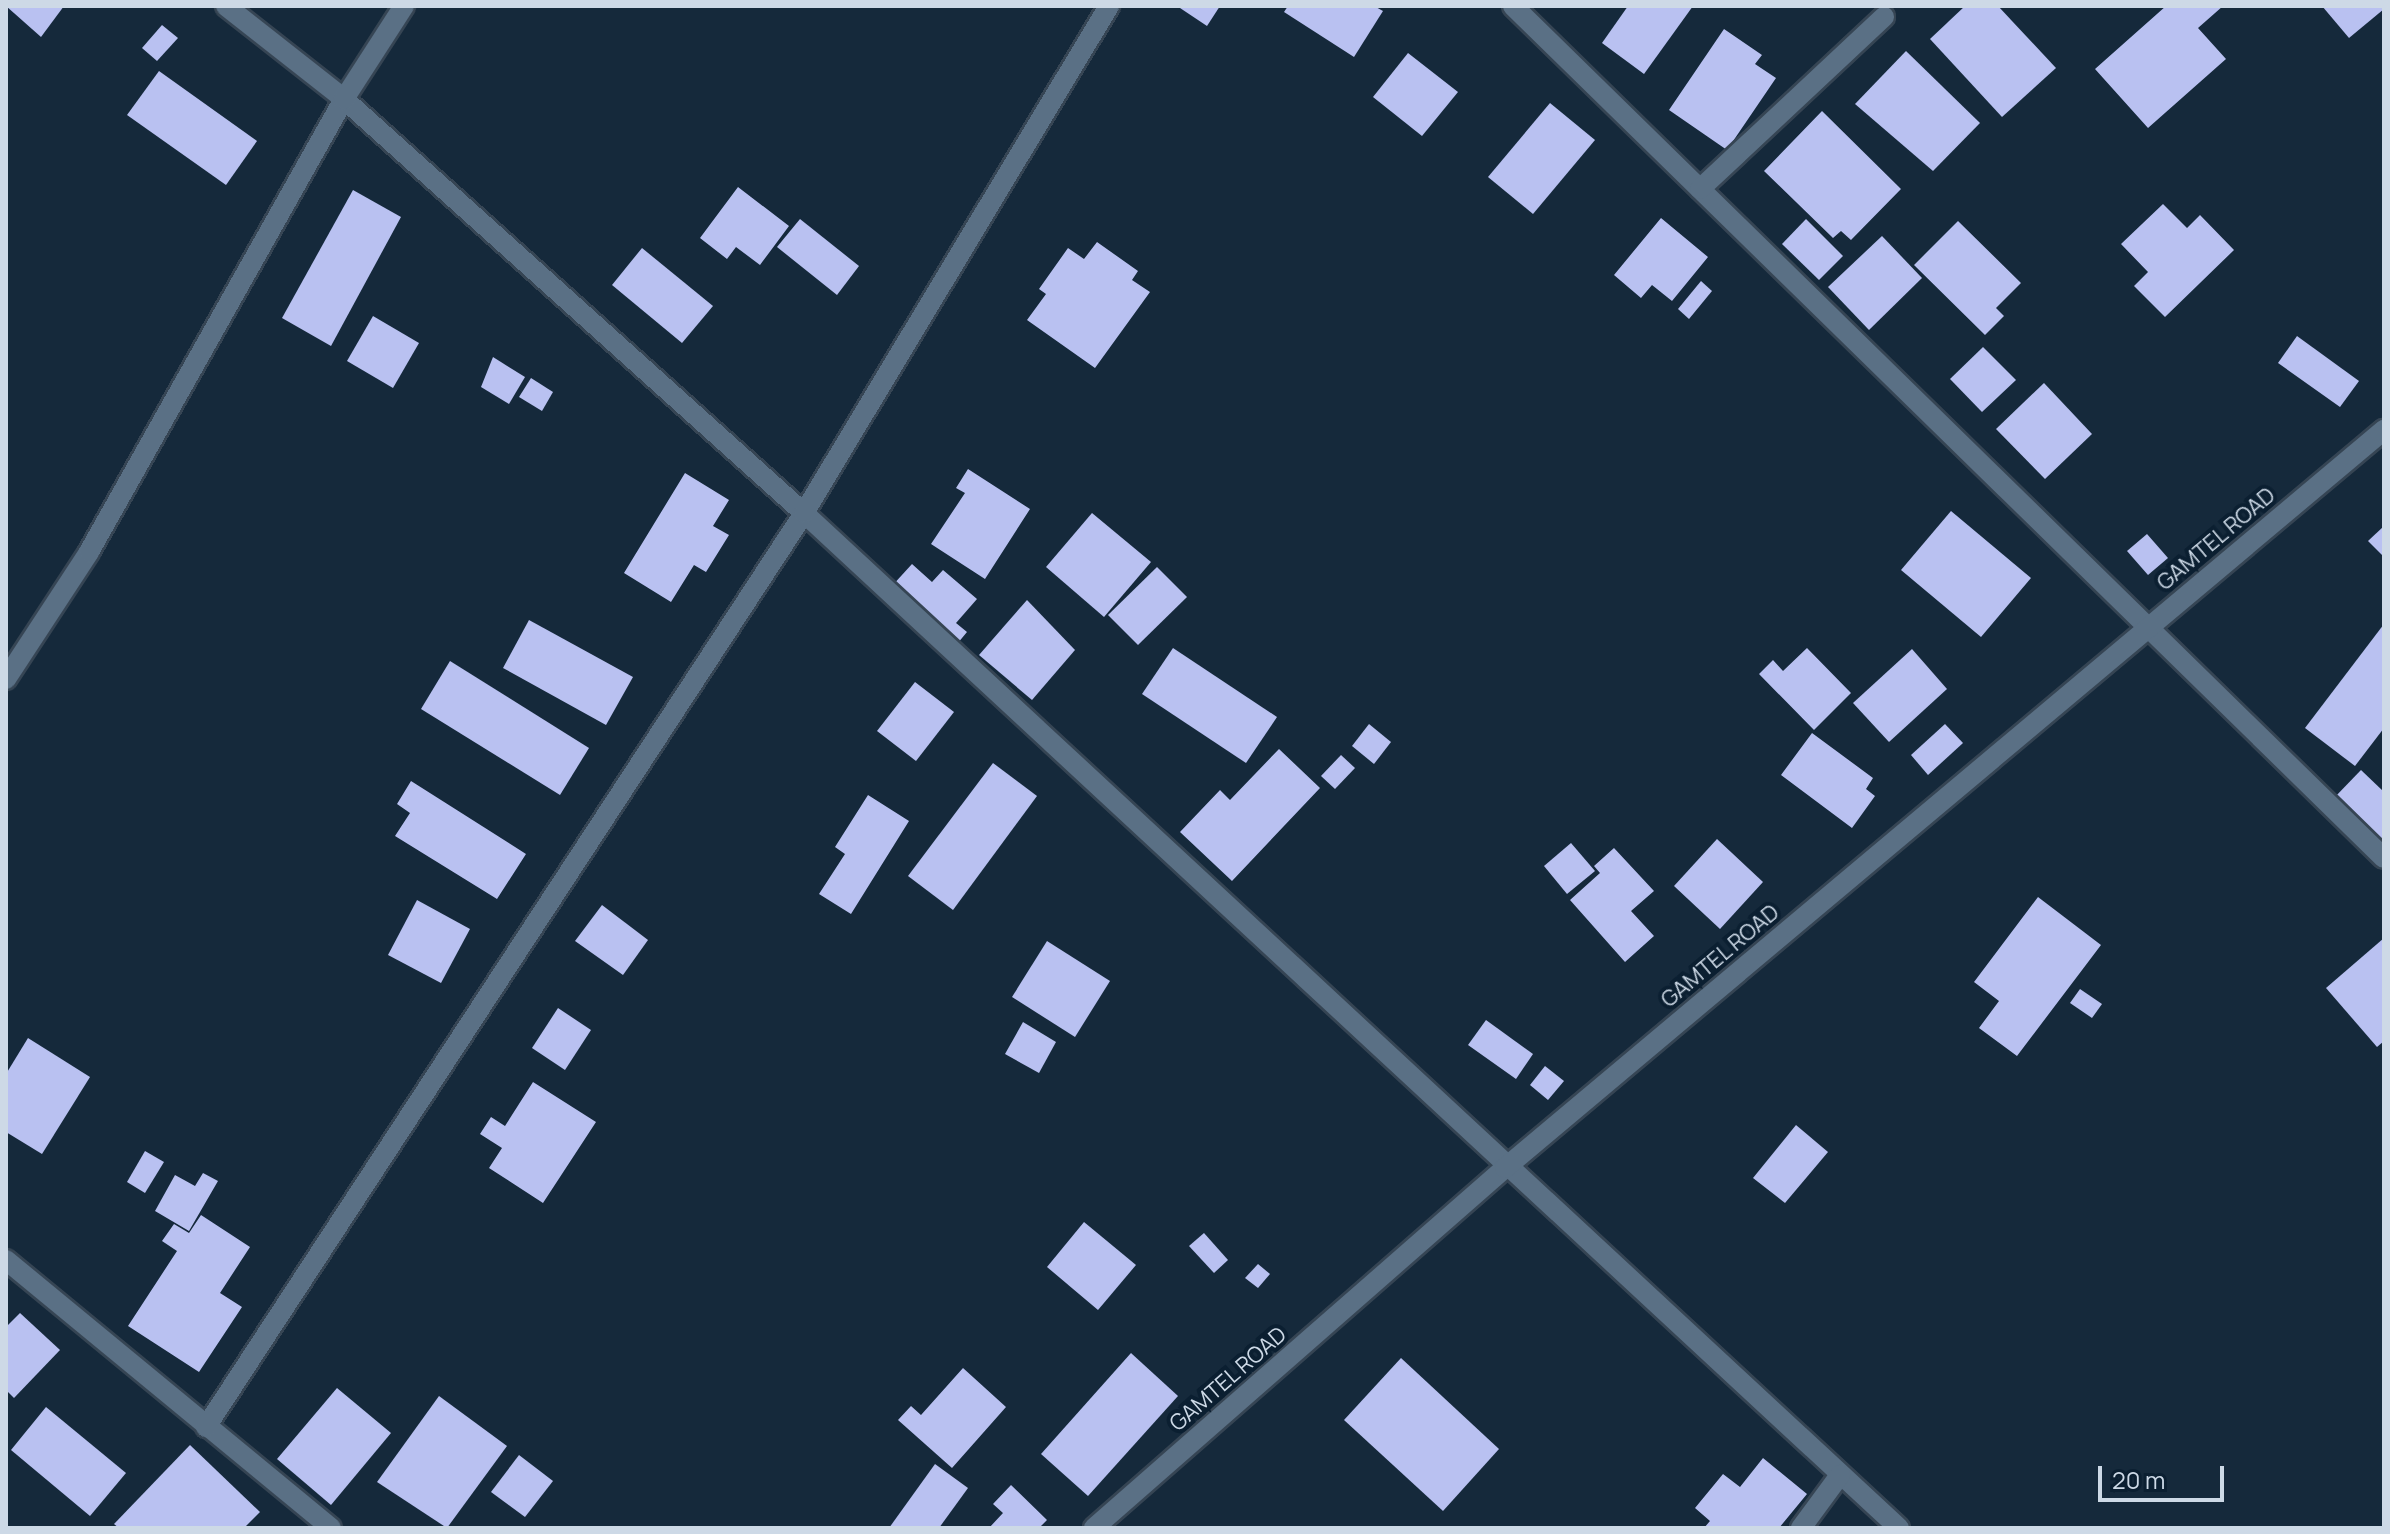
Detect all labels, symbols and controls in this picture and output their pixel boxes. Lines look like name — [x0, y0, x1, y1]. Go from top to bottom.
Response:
street label: GAMTEL ROAD — [2151, 482, 2281, 596]
street label: GAMTEL ROAD — [1655, 899, 1785, 1013]
street label: GAMTEL ROAD — [1164, 1321, 1292, 1437]
scale bar — [2102, 1450, 2228, 1500]
text: 20 m — [2112, 1463, 2165, 1496]

